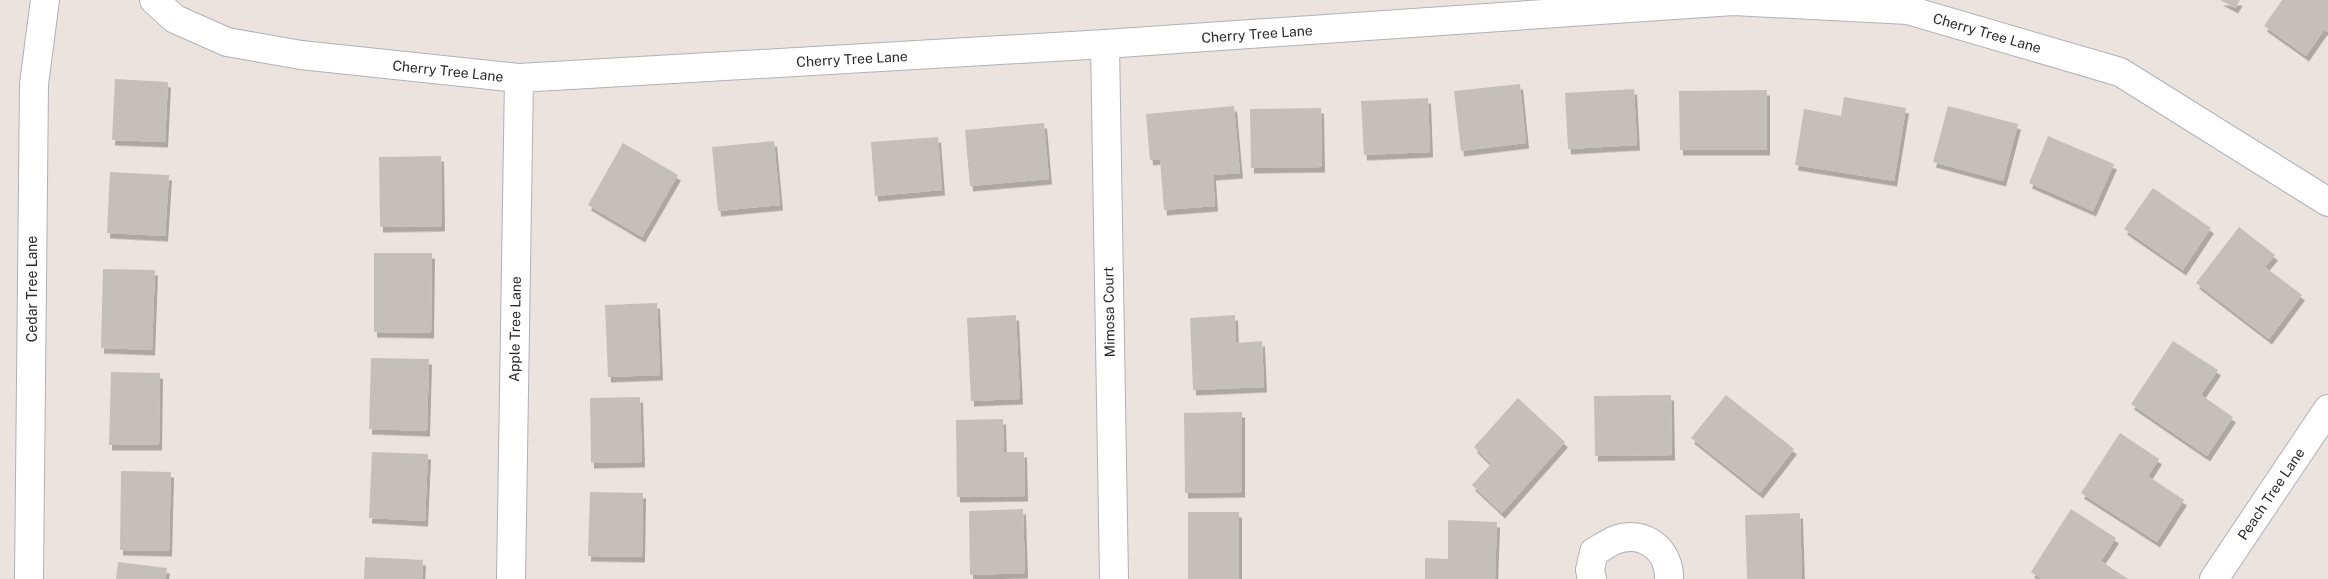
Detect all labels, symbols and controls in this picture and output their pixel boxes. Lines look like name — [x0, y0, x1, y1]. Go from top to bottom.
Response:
street label: Cherry Tree Lane — [1931, 10, 2043, 56]
street label: Cherry Tree Lane — [1201, 22, 1313, 46]
street label: Cherry Tree Lane — [796, 48, 908, 70]
street label: Cherry Tree Lane — [392, 57, 504, 85]
street label: Cedar Tree Lane — [24, 236, 40, 342]
street label: Mimosa Court — [1100, 267, 1118, 357]
street label: Apple Tree Lane — [506, 276, 524, 382]
street label: Peach Tree Lane — [2234, 445, 2308, 543]

